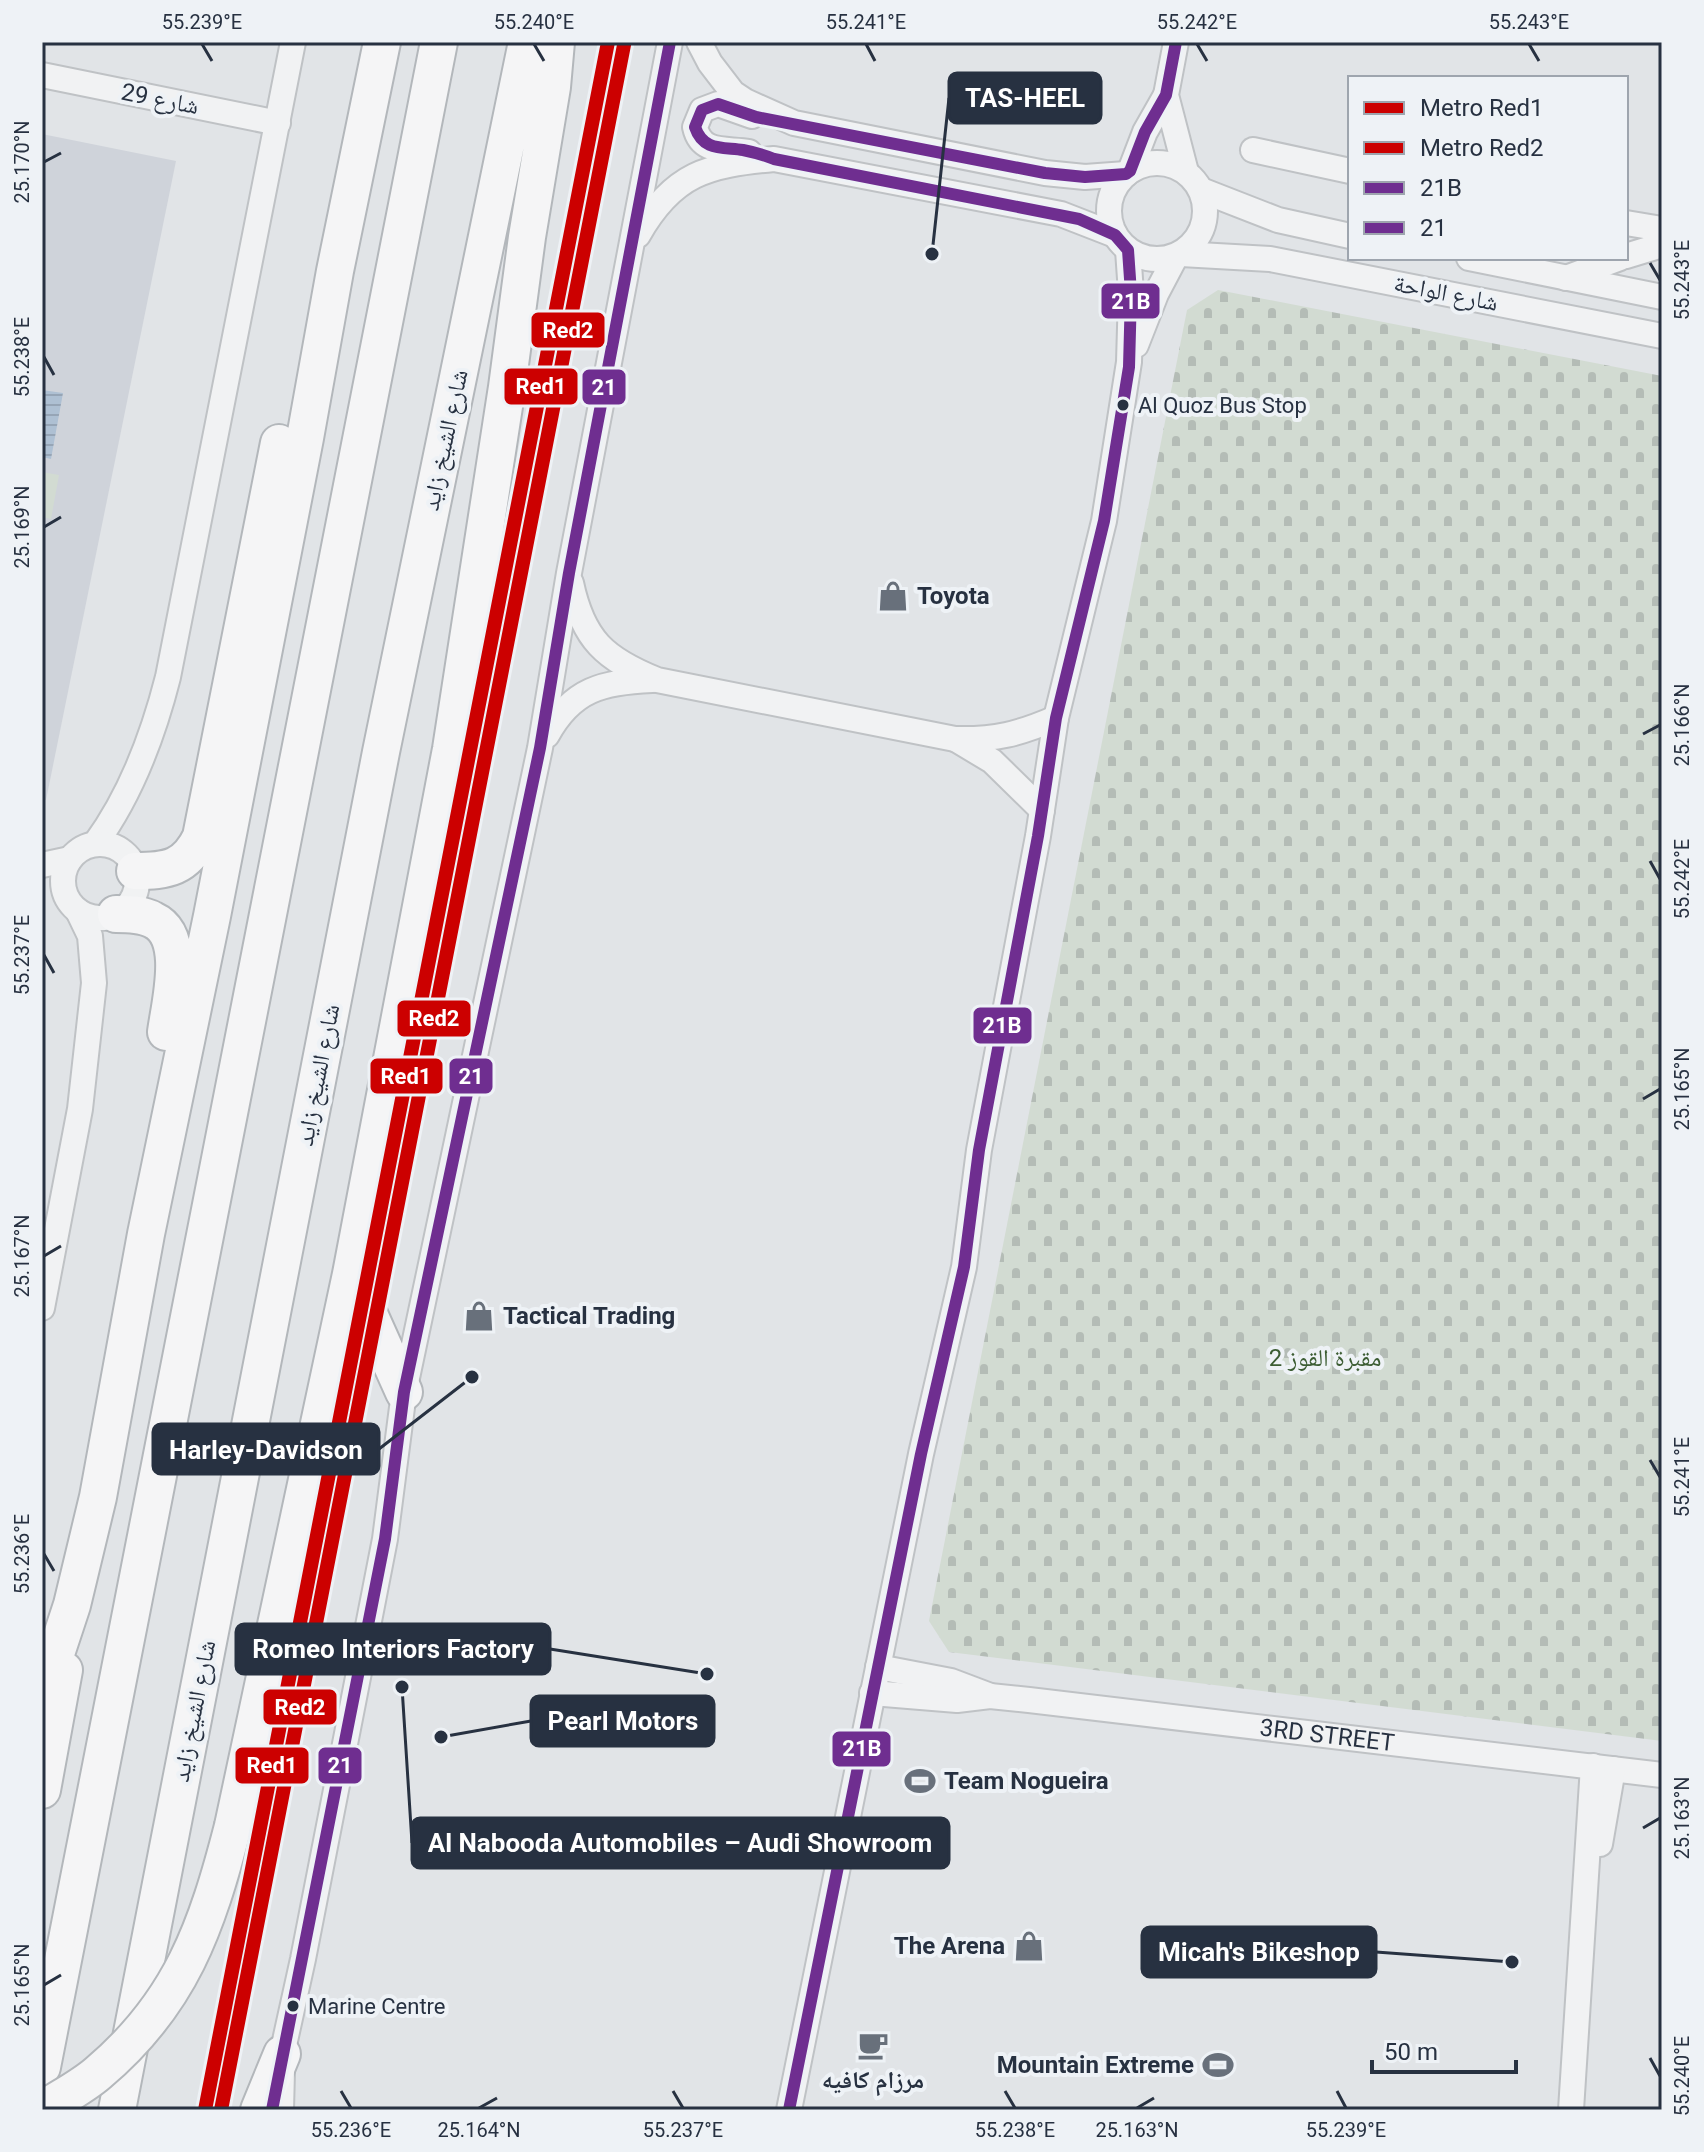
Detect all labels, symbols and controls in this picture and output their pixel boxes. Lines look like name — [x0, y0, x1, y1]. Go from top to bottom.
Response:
text: 55.239°E — [162, 10, 242, 34]
text: 55.240°E — [494, 10, 574, 34]
text: 55.241°E — [826, 10, 906, 34]
text: 55.242°E — [1157, 10, 1237, 34]
text: 55.243°E — [1489, 10, 1569, 34]
callout: TAS-HEEL — [949, 73, 1101, 123]
legend — [1348, 76, 1628, 260]
street label: شارع 29 — [119, 78, 201, 121]
text: TAS-HEEL — [965, 83, 1085, 113]
text: Metro Red1 — [1420, 94, 1544, 122]
text: 25.170°N — [10, 120, 34, 204]
text: Metro Red2 — [1420, 134, 1544, 162]
text: 21B — [1420, 174, 1462, 202]
text: 21 — [1420, 214, 1447, 242]
text: 55.243°E — [1670, 240, 1694, 320]
street label: شارع الواحة — [1391, 269, 1500, 318]
line badge: 21B — [1100, 282, 1161, 320]
text: 21B — [1111, 289, 1151, 314]
line badge: Red2 — [530, 311, 606, 349]
text: 55.238°E — [10, 317, 34, 397]
text: Red2 — [543, 318, 593, 343]
street label: شارع الشيخ زايد — [416, 367, 475, 513]
line badge: Red1 — [503, 367, 579, 406]
line badge: 21 — [581, 368, 627, 406]
text: Red1 — [516, 374, 566, 399]
text: 21 — [591, 375, 617, 400]
place label: Al Quoz Bus Stop — [1138, 393, 1307, 418]
marker: Al Quoz Bus Stop — [1115, 397, 1131, 413]
text: 25.169°N — [10, 485, 34, 569]
shop icon: Toyota — [876, 579, 910, 613]
place label: Toyota — [917, 582, 990, 610]
text: 25.166°N — [1670, 683, 1694, 767]
text: 55.242°E — [1670, 839, 1694, 919]
text: 55.237°E — [10, 915, 34, 995]
line badge: Red2 — [396, 999, 472, 1038]
street label: شارع الشيخ زايد — [291, 1002, 346, 1148]
text: Red2 — [409, 1006, 459, 1031]
line badge: 21B — [972, 1006, 1033, 1045]
text: 21B — [982, 1013, 1022, 1038]
text: 25.165°N — [1670, 1047, 1694, 1131]
line badge: Red1 — [369, 1057, 444, 1095]
line badge: 21 — [448, 1057, 494, 1095]
text: Red1 — [381, 1064, 431, 1089]
text: 21 — [458, 1064, 484, 1089]
text: 25.167°N — [10, 1214, 34, 1298]
shop icon: Tactical Trading — [462, 1299, 496, 1333]
place label: Tactical Trading — [503, 1302, 675, 1330]
park label: مقبرة القوز 2 — [1269, 1344, 1381, 1372]
callout: Harley-Davidson — [153, 1424, 379, 1474]
text: Harley-Davidson — [169, 1435, 363, 1465]
text: 55.241°E — [1670, 1437, 1694, 1517]
text: 55.236°E — [10, 1514, 34, 1594]
callout: Romeo Interiors Factory — [236, 1624, 550, 1674]
text: Romeo Interiors Factory — [252, 1634, 535, 1664]
street label: شارع الشيخ زايد — [167, 1638, 222, 1784]
line badge: Red2 — [262, 1688, 338, 1726]
text: Red2 — [275, 1695, 325, 1720]
callout: Pearl Motors — [531, 1696, 714, 1746]
text: Pearl Motors — [548, 1706, 698, 1736]
street label: 3RD STREET — [1258, 1713, 1396, 1757]
line badge: 21B — [831, 1730, 892, 1768]
text: 21B — [842, 1736, 882, 1761]
line badge: Red1 — [234, 1746, 310, 1785]
line badge: 21 — [317, 1746, 363, 1785]
text: Red1 — [247, 1753, 297, 1778]
text: 21 — [327, 1753, 353, 1778]
sports icon: Team Nogueira — [903, 1764, 937, 1798]
place label: Team Nogueira — [944, 1767, 1109, 1795]
text: 25.163°N — [1670, 1776, 1694, 1860]
callout: Al Nabooda Automobiles – Audi Showroom — [412, 1818, 949, 1868]
text: Al Nabooda Automobiles – Audi Showroom — [428, 1828, 932, 1858]
callout: Micah's Bikeshop — [1142, 1927, 1376, 1977]
shop icon: The Arena — [1012, 1929, 1046, 1963]
place label: The Arena — [894, 1932, 1005, 1960]
text: Micah's Bikeshop — [1158, 1937, 1360, 1967]
text: 25.165°N — [10, 1943, 34, 2027]
place label: Marine Centre — [308, 1994, 446, 2019]
marker: Marine Centre — [285, 1998, 301, 2014]
scale bar — [1372, 2024, 1516, 2074]
cafe icon: مرزام كافيه — [856, 2028, 890, 2062]
text: 55.240°E — [1670, 2036, 1694, 2116]
text: 50 m — [1384, 2038, 1438, 2066]
sports icon: Mountain Extreme — [1201, 2048, 1235, 2082]
place label: Mountain Extreme — [997, 2051, 1194, 2079]
place label: مرزام كافيه — [822, 2066, 924, 2097]
text: 55.236°E — [311, 2118, 391, 2142]
text: 25.164°N — [437, 2118, 521, 2142]
text: 55.237°E — [643, 2118, 723, 2142]
text: 55.238°E — [975, 2118, 1055, 2142]
text: 25.163°N — [1095, 2118, 1179, 2142]
text: 55.239°E — [1306, 2118, 1386, 2142]

